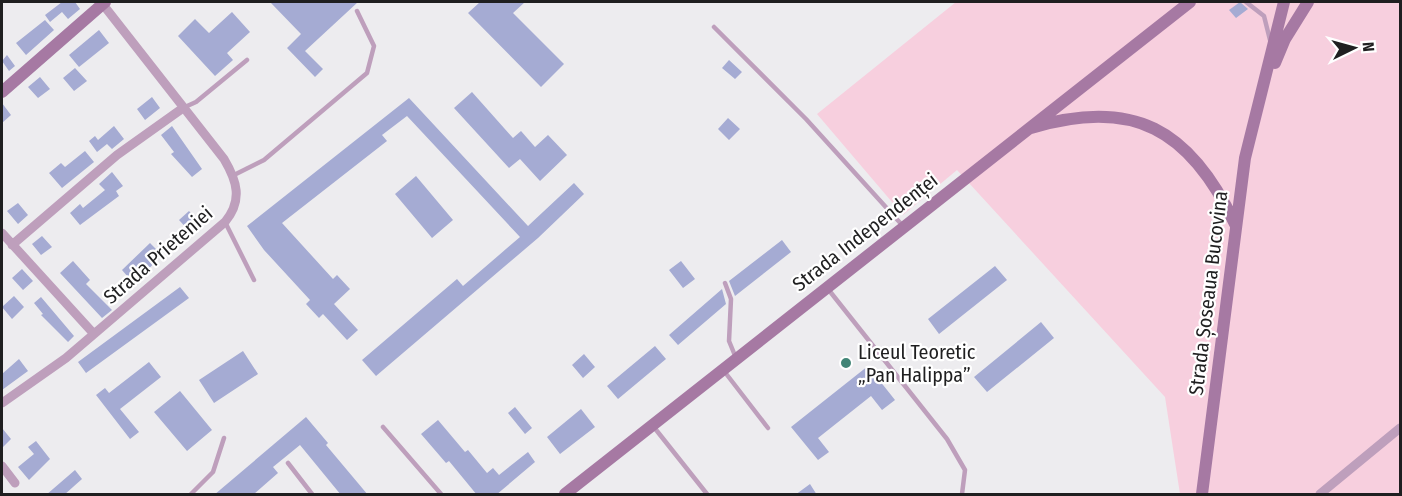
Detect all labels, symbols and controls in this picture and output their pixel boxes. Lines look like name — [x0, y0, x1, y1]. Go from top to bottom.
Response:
north arrow — [1324, 18, 1384, 78]
text: N — [1359, 41, 1378, 52]
street label: Strada Independenței — [788, 168, 943, 297]
street label: Strada Șoseaua Bucovina — [1184, 190, 1233, 397]
street label: Strada Prieteniei — [99, 201, 217, 309]
place label: Liceul Teoretic „Pan Halippa” — [858, 340, 976, 387]
marker: Liceul Teoretic „Pan Halippa” — [839, 356, 853, 370]

